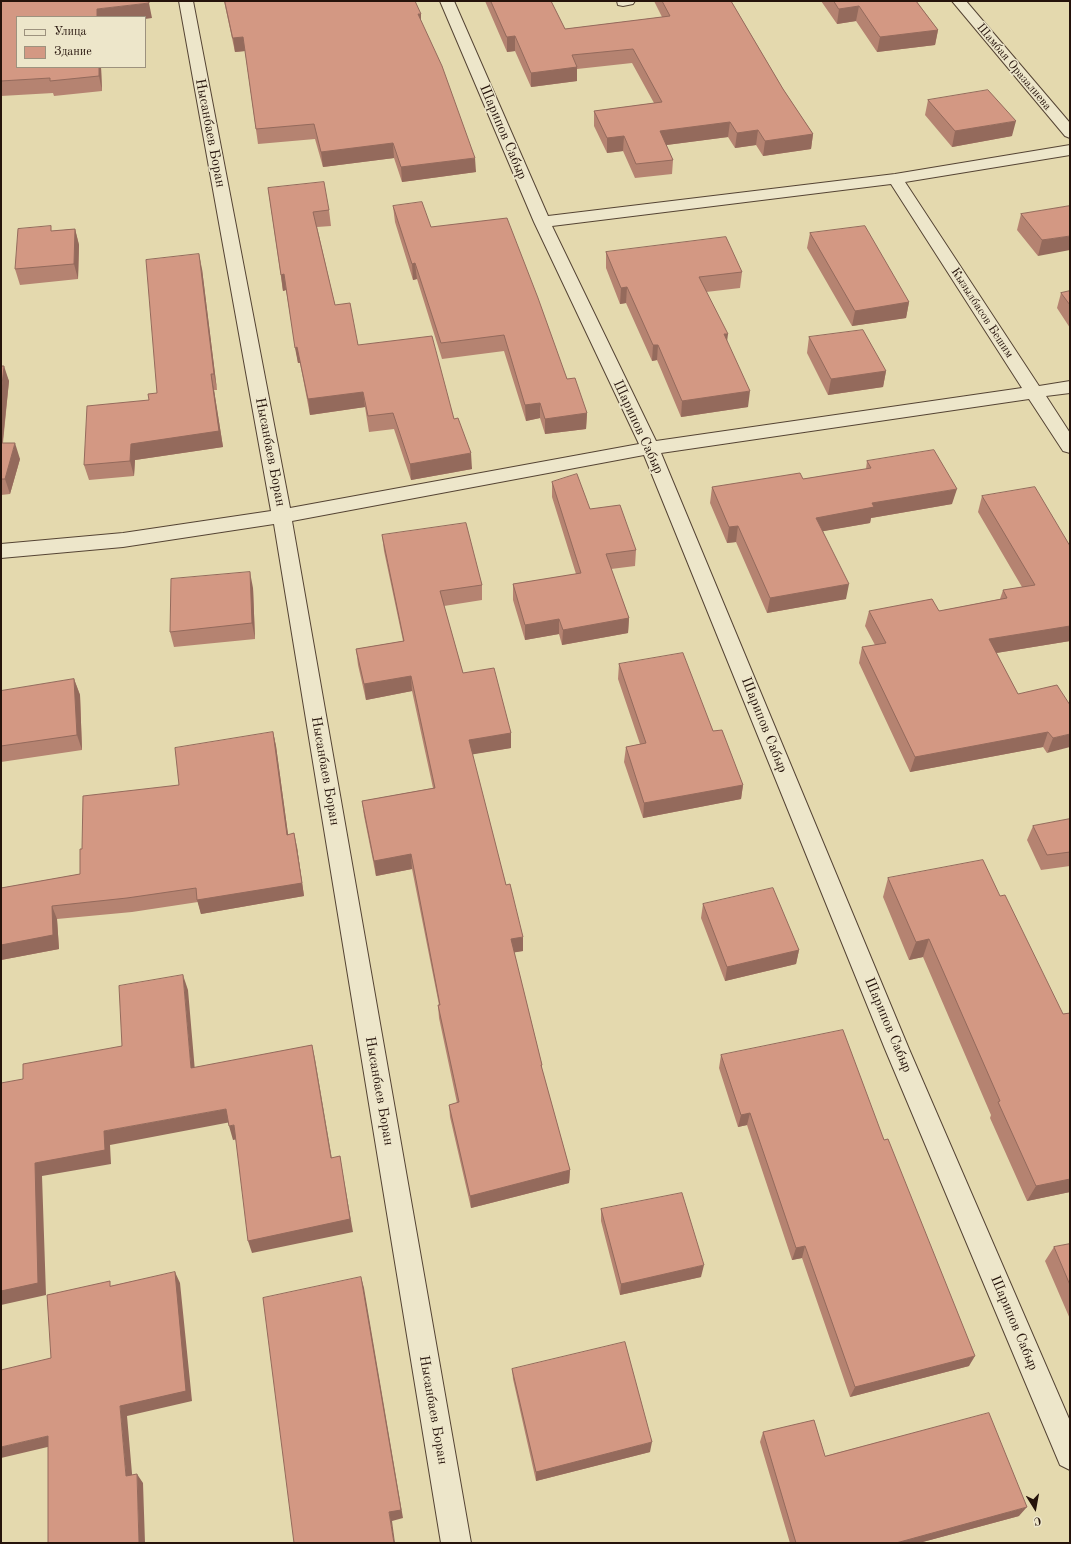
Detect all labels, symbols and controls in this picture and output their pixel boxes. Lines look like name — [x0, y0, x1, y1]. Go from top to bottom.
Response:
legend — [16, 16, 146, 68]
street label: Шамбая Оразалиева — [973, 21, 1055, 113]
text: Улица — [54, 26, 87, 38]
text: Здание — [54, 46, 92, 58]
street label: Нысанбаев Боран — [191, 77, 229, 189]
street label: Шарипов Сабыр — [475, 82, 531, 182]
street label: Кызылбасов Бешим — [947, 265, 1017, 361]
street label: Шарипов Сабыр — [609, 378, 667, 476]
street label: Нысанбаев Боран — [251, 396, 289, 508]
street label: Шарипов Сабыр — [737, 675, 791, 775]
street label: Нысанбаев Боран — [307, 715, 343, 827]
street label: Шарипов Сабыр — [860, 975, 916, 1075]
street label: Нысанбаев Боран — [361, 1035, 397, 1147]
street label: Шарипов Сабыр — [986, 1273, 1042, 1373]
street label: Нысанбаев Боран — [415, 1354, 451, 1466]
north arrow — [1015, 1488, 1055, 1528]
text: С — [1033, 1514, 1042, 1526]

